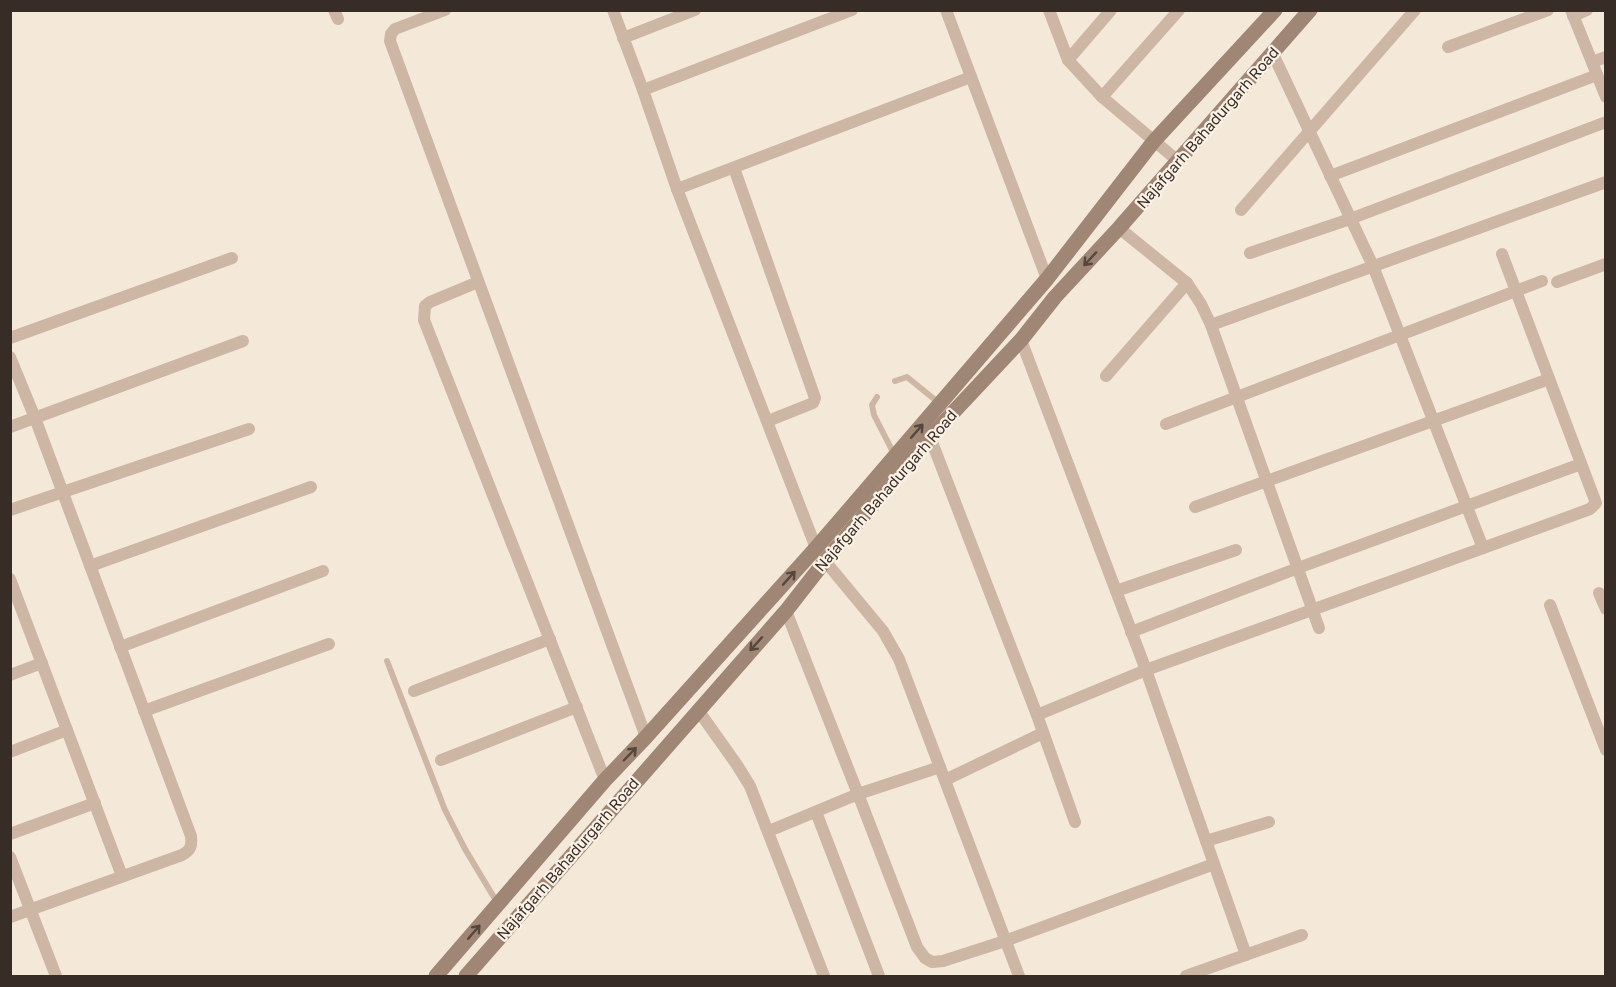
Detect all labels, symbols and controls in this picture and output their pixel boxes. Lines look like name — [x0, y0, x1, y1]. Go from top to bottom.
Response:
street label: Najafgarh Bahadurgarh Road — [1132, 43, 1282, 212]
one-way arrow — [1083, 251, 1097, 266]
street label: Najafgarh Bahadurgarh Road — [810, 406, 960, 575]
one-way arrow — [910, 423, 924, 438]
one-way arrow — [782, 571, 796, 586]
one-way arrow — [749, 636, 763, 651]
one-way arrow — [623, 747, 637, 762]
street label: Najafgarh Bahadurgarh Road — [492, 774, 642, 943]
one-way arrow — [467, 925, 481, 940]

